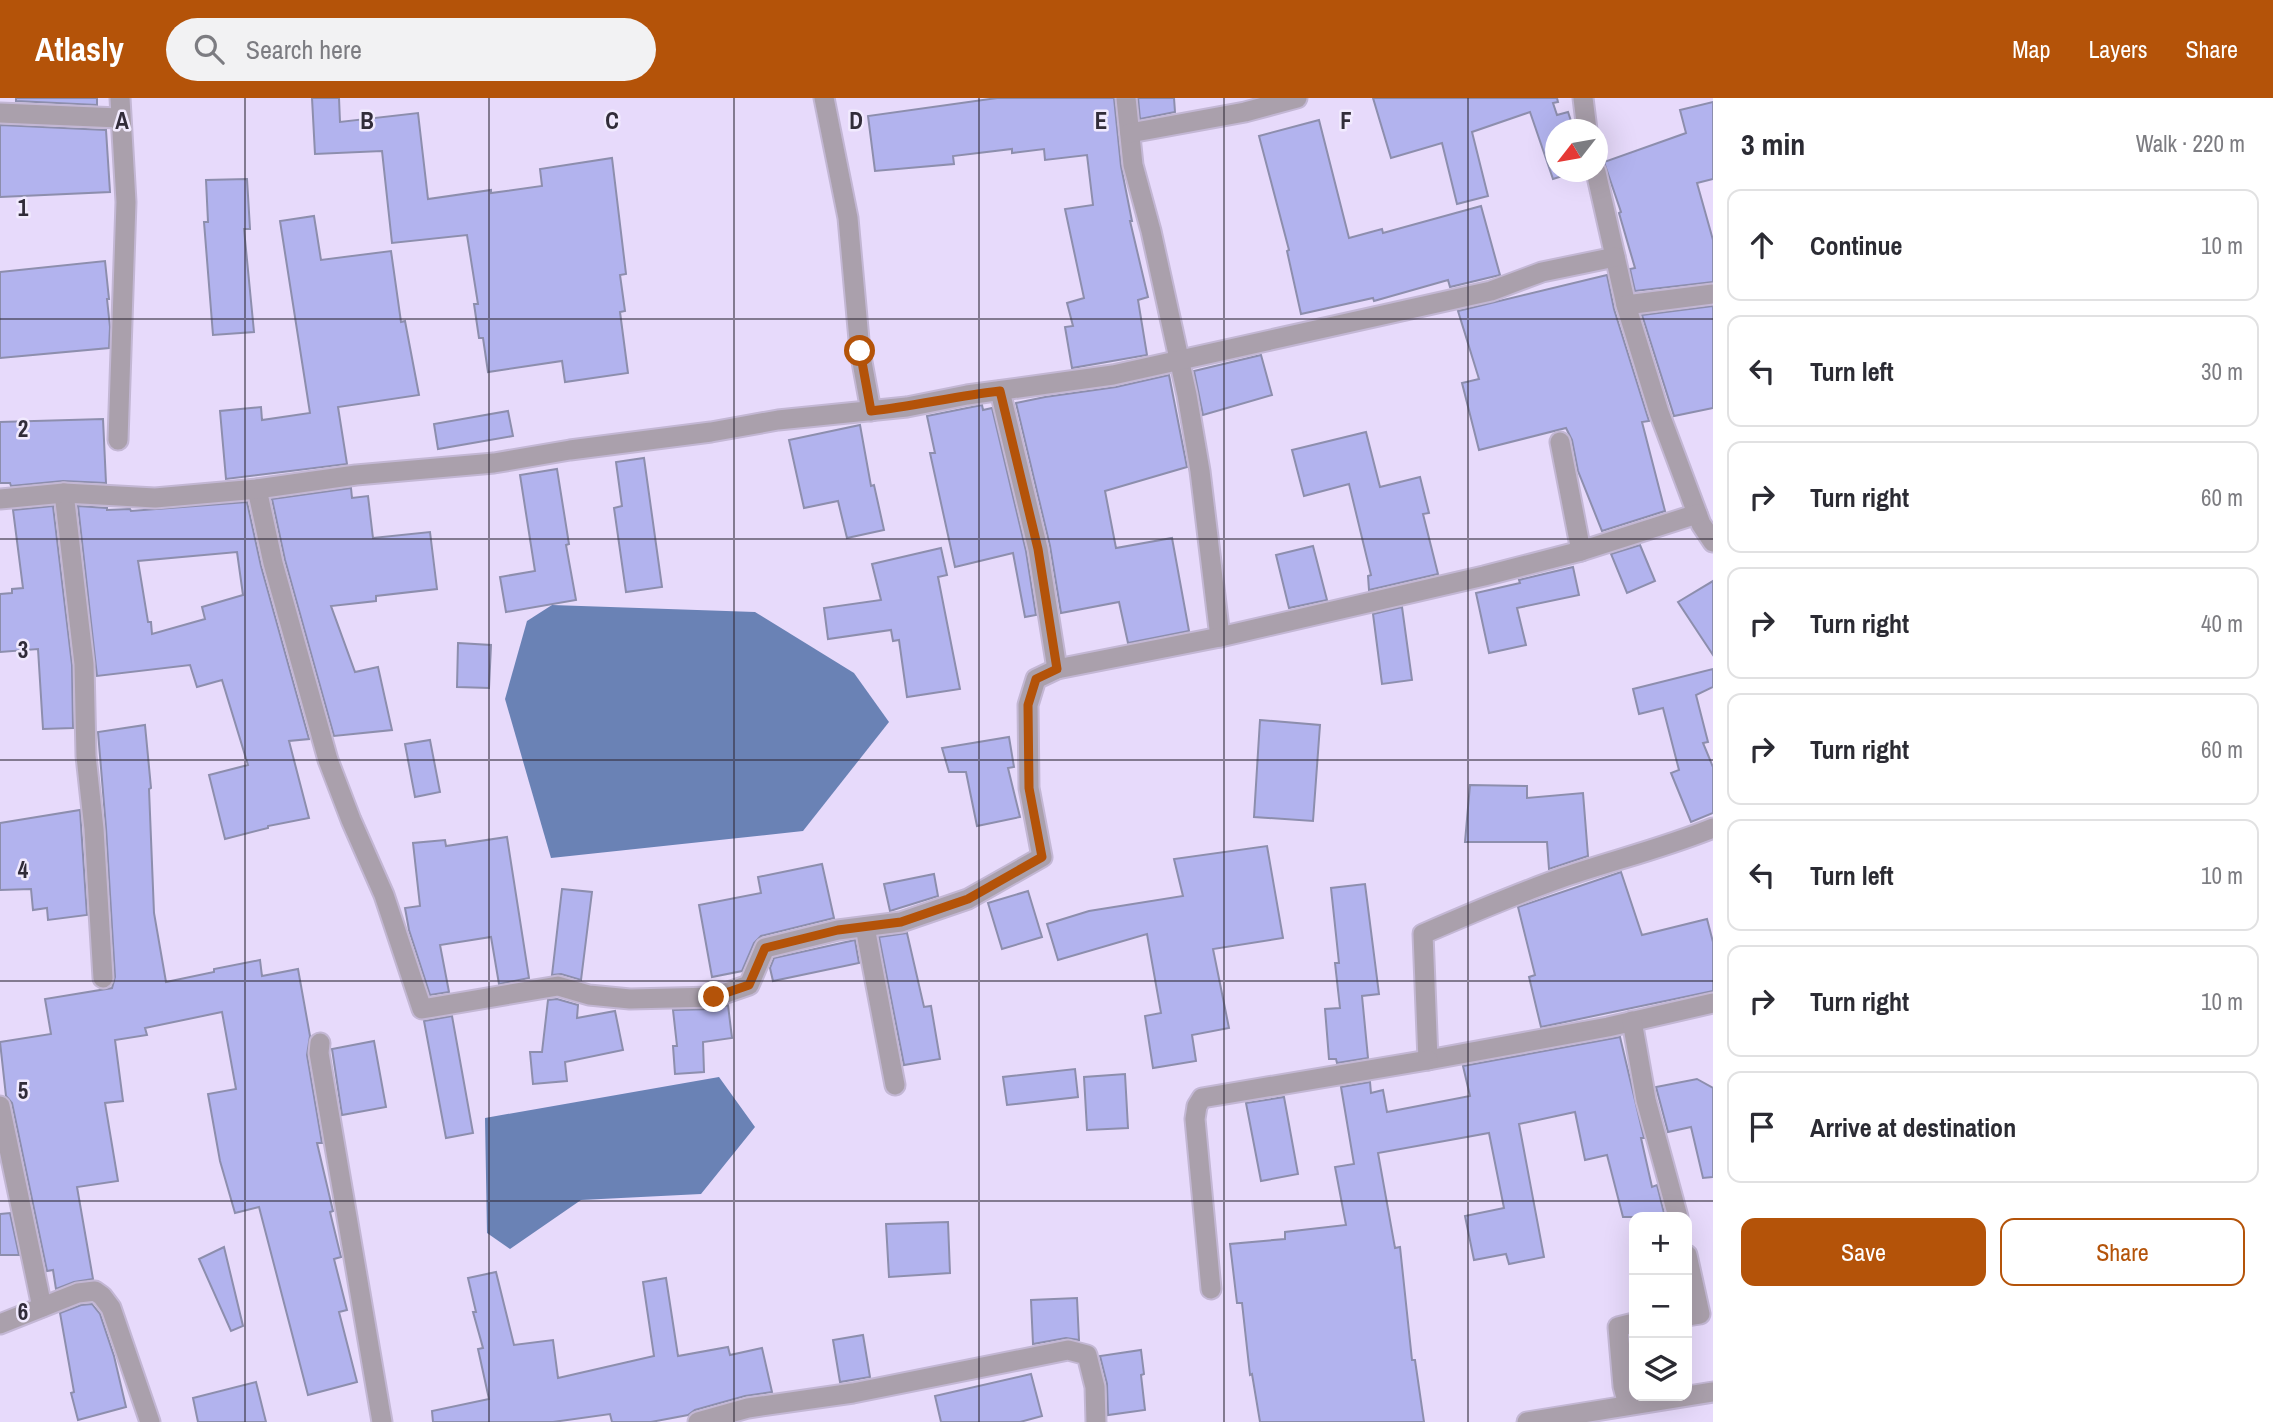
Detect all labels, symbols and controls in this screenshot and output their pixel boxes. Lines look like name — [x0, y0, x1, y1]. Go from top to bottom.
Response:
search box — [166, 18, 656, 81]
text: Atlasly — [35, 27, 124, 71]
icon: search — [190, 30, 228, 68]
text: Search here — [246, 32, 362, 67]
text: Map — [2012, 33, 2050, 65]
text: Layers — [2088, 33, 2147, 65]
text: Share — [2185, 33, 2238, 65]
text: A — [115, 105, 129, 136]
text: B — [360, 105, 374, 136]
text: C — [605, 105, 619, 136]
text: D — [849, 105, 863, 136]
text: E — [1095, 105, 1107, 136]
text: F — [1340, 105, 1352, 136]
north arrow — [1545, 119, 1608, 182]
text: 3 min — [1741, 124, 1805, 164]
text: Walk · 220 m — [2136, 128, 2245, 159]
text: 1 — [18, 192, 29, 223]
icon: ahead — [1743, 226, 1781, 264]
text: Continue — [1810, 228, 1902, 263]
text: 10 m — [2201, 230, 2243, 261]
route start — [844, 335, 875, 366]
icon: left — [1743, 352, 1781, 390]
text: Turn left — [1810, 354, 1894, 389]
text: 30 m — [2201, 356, 2243, 387]
text: 2 — [18, 413, 28, 444]
icon: right — [1743, 478, 1781, 516]
text: Turn right — [1810, 480, 1909, 515]
text: 60 m — [2201, 482, 2243, 513]
icon: right — [1743, 604, 1781, 642]
text: Turn right — [1810, 606, 1909, 641]
text: 40 m — [2201, 608, 2243, 639]
text: 3 — [18, 634, 28, 665]
icon: right — [1743, 730, 1781, 768]
text: Turn right — [1810, 732, 1909, 767]
text: 60 m — [2201, 734, 2243, 765]
text: 4 — [18, 854, 29, 885]
icon: left — [1743, 856, 1781, 894]
text: Turn left — [1810, 858, 1894, 893]
text: 10 m — [2201, 860, 2243, 891]
route end — [698, 981, 729, 1012]
icon: right — [1743, 982, 1781, 1020]
text: Turn right — [1810, 984, 1909, 1019]
text: 10 m — [2201, 986, 2243, 1017]
text: 5 — [18, 1075, 28, 1106]
icon: arrive — [1743, 1108, 1781, 1146]
text: Arrive at destination — [1810, 1110, 2016, 1145]
map controls — [1629, 1212, 1692, 1401]
button: + — [1629, 1212, 1692, 1275]
button: Save — [1741, 1218, 1986, 1286]
button: Share — [2000, 1218, 2245, 1286]
button: − — [1629, 1275, 1692, 1338]
text: 6 — [18, 1296, 28, 1327]
button: layers — [1629, 1338, 1692, 1401]

